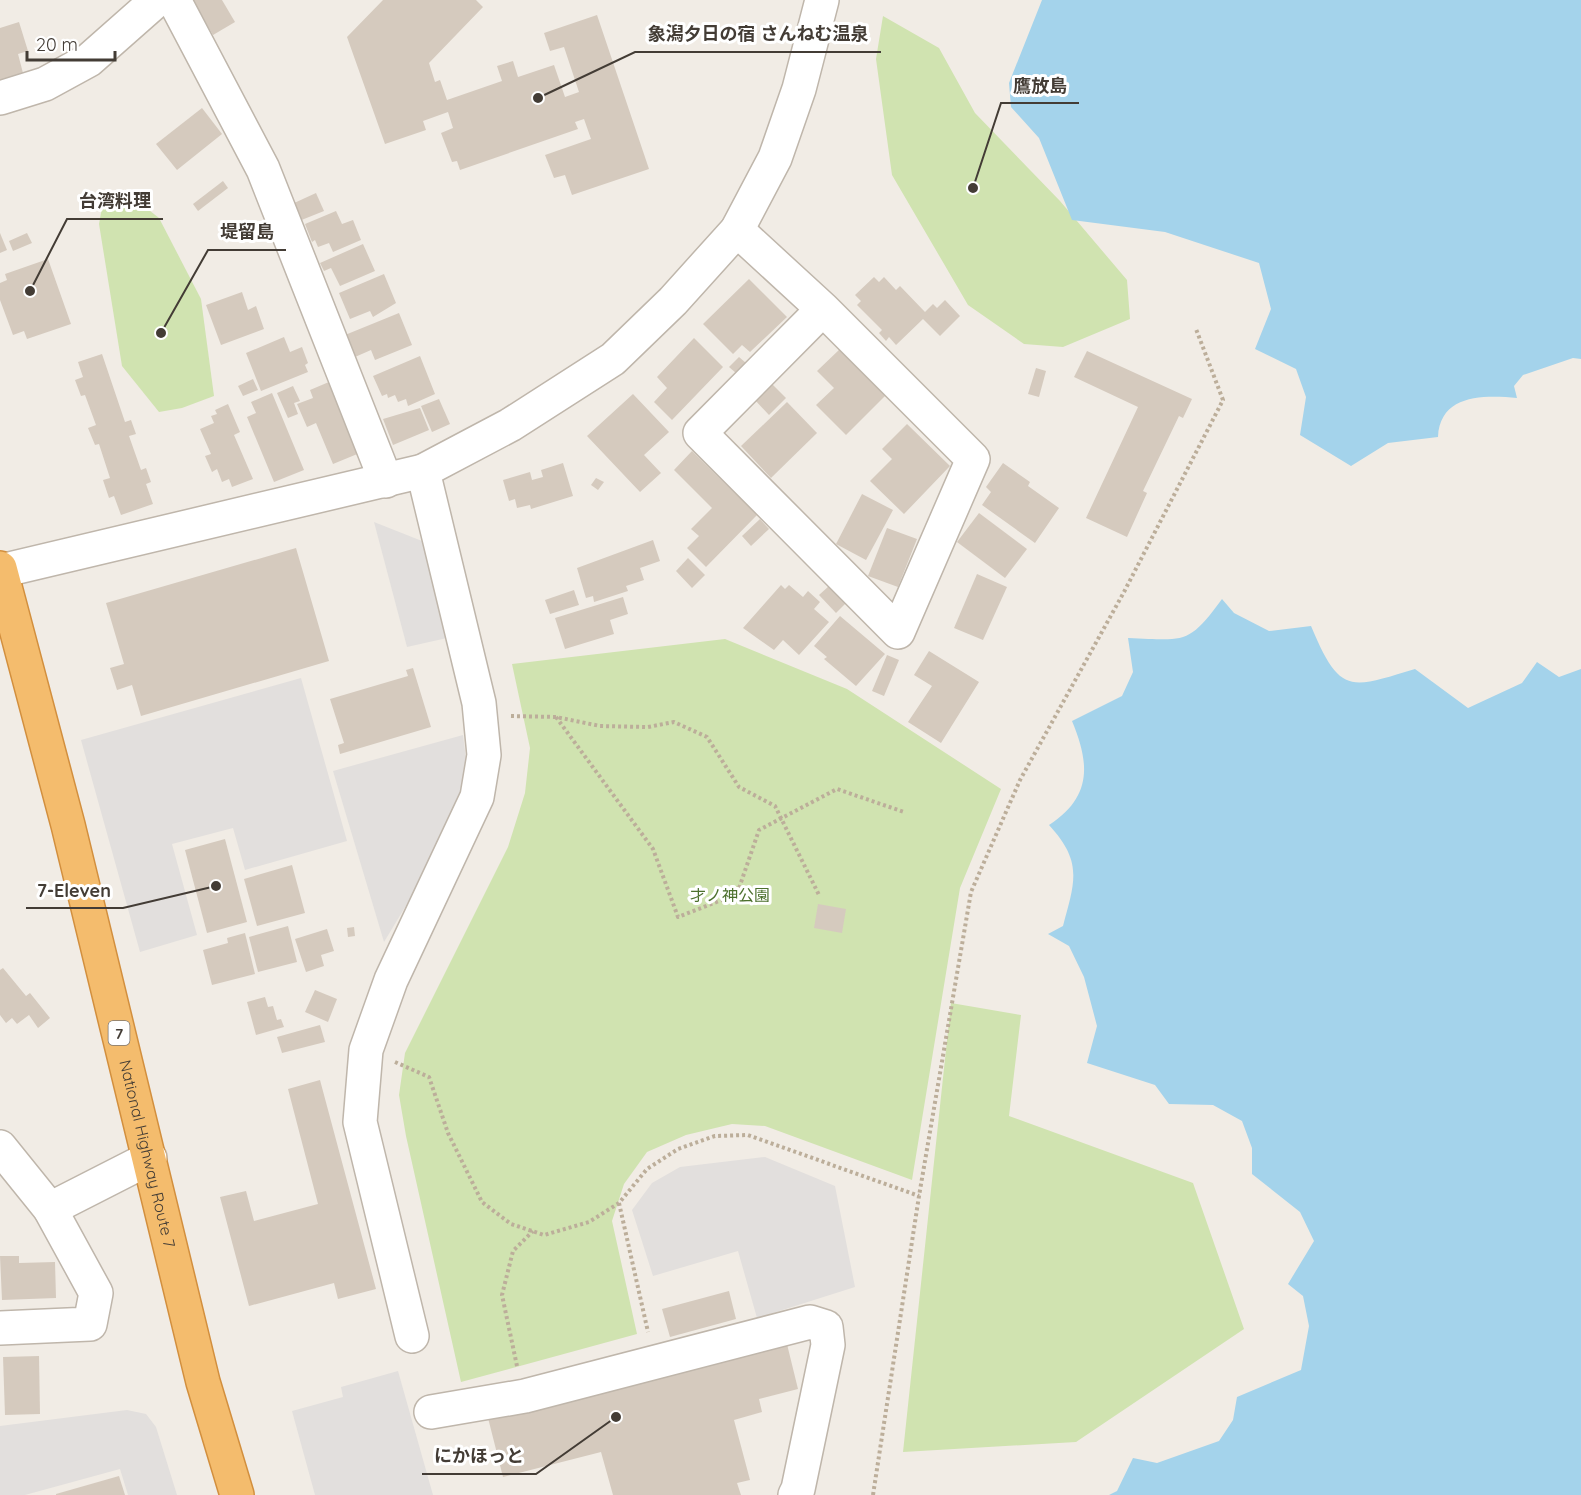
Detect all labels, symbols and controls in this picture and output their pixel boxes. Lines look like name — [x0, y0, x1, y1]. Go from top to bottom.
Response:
callout: 象潟夕日の宿 さんねむ温泉 — [635, 16, 881, 52]
text: 象潟夕日の宿 さんねむ温泉 — [647, 22, 869, 45]
scale bar — [27, 24, 116, 62]
text: 20 m — [36, 33, 78, 56]
callout: 鷹放島 — [1001, 67, 1079, 103]
text: 鷹放島 — [1013, 74, 1067, 97]
callout: 台湾料理 — [67, 183, 163, 219]
text: 台湾料理 — [79, 189, 151, 212]
callout: 堤留島 — [208, 214, 286, 250]
text: 堤留島 — [220, 220, 274, 243]
callout: 7-Eleven — [26, 872, 123, 908]
text: 7-Eleven — [37, 879, 111, 902]
park label: 才ノ神公園 — [690, 885, 770, 905]
road number: 7 — [108, 1021, 130, 1045]
street label: National Highway Route 7 — [115, 1058, 180, 1250]
callout: にかほっと — [422, 1438, 536, 1474]
text: にかほっと — [434, 1444, 524, 1467]

